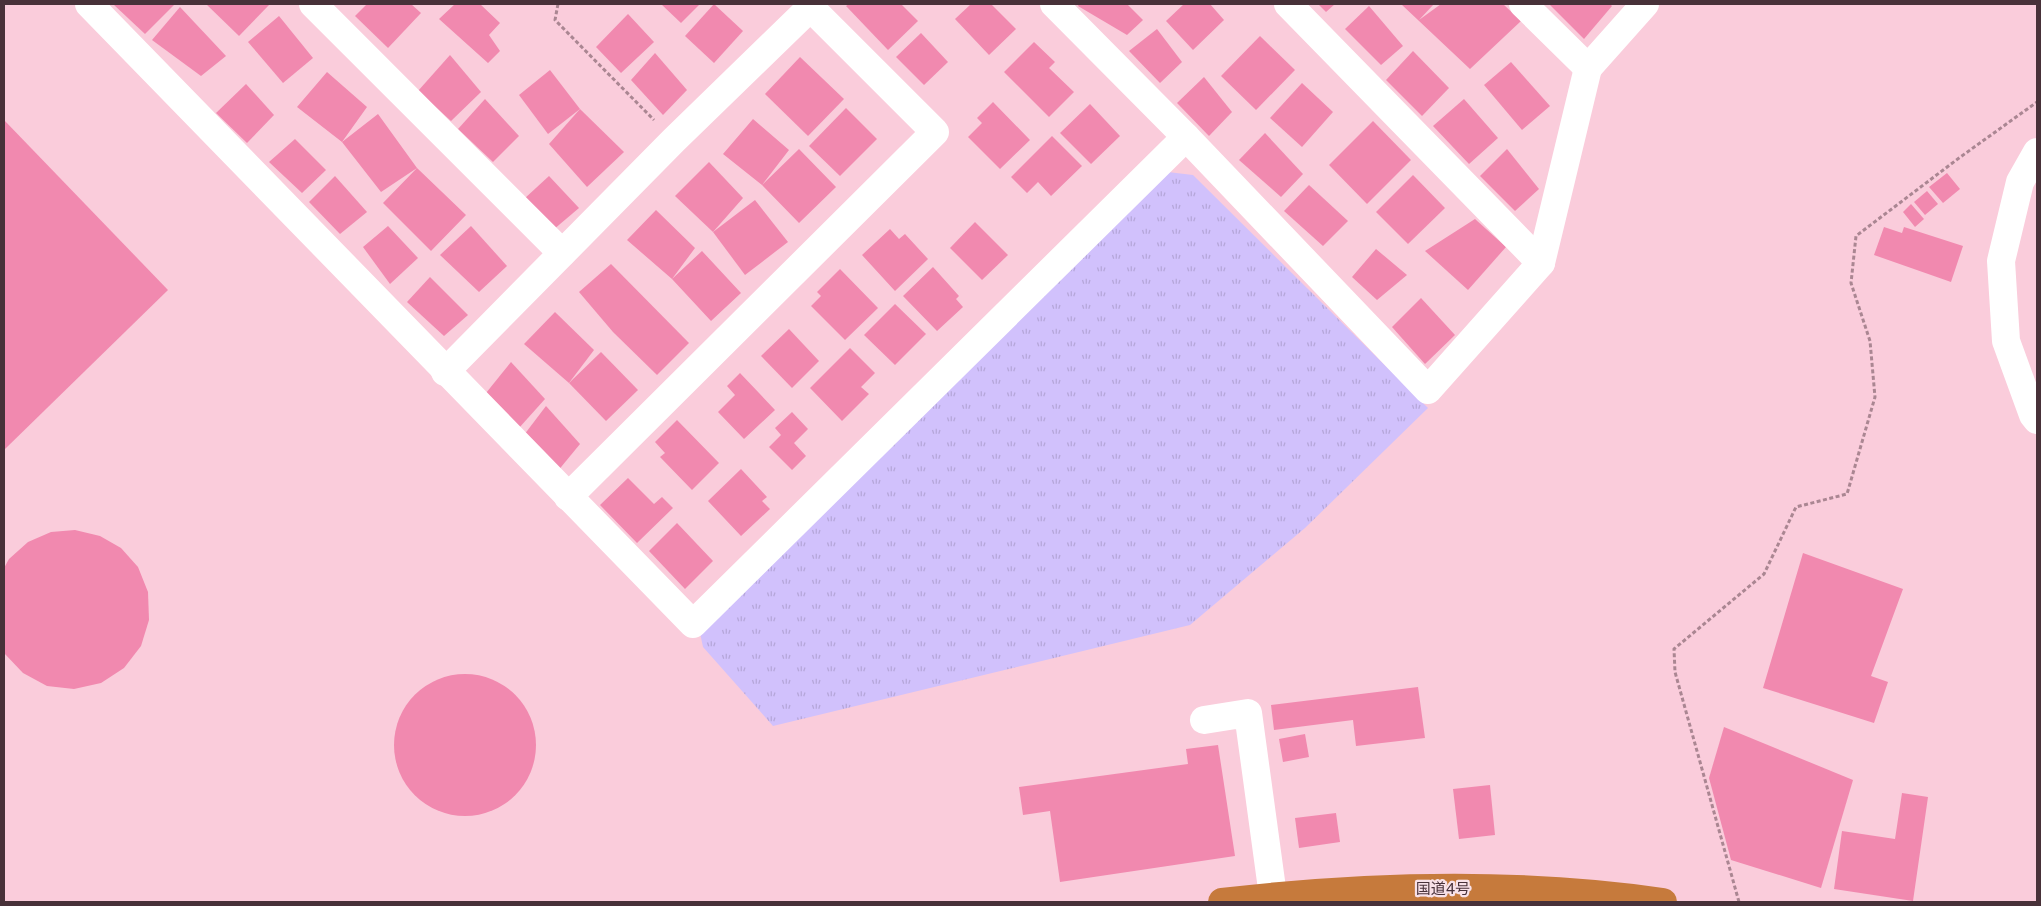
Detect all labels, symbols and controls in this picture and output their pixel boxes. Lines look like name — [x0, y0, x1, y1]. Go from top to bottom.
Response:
street label: 国道4号 — [1416, 880, 1470, 897]

